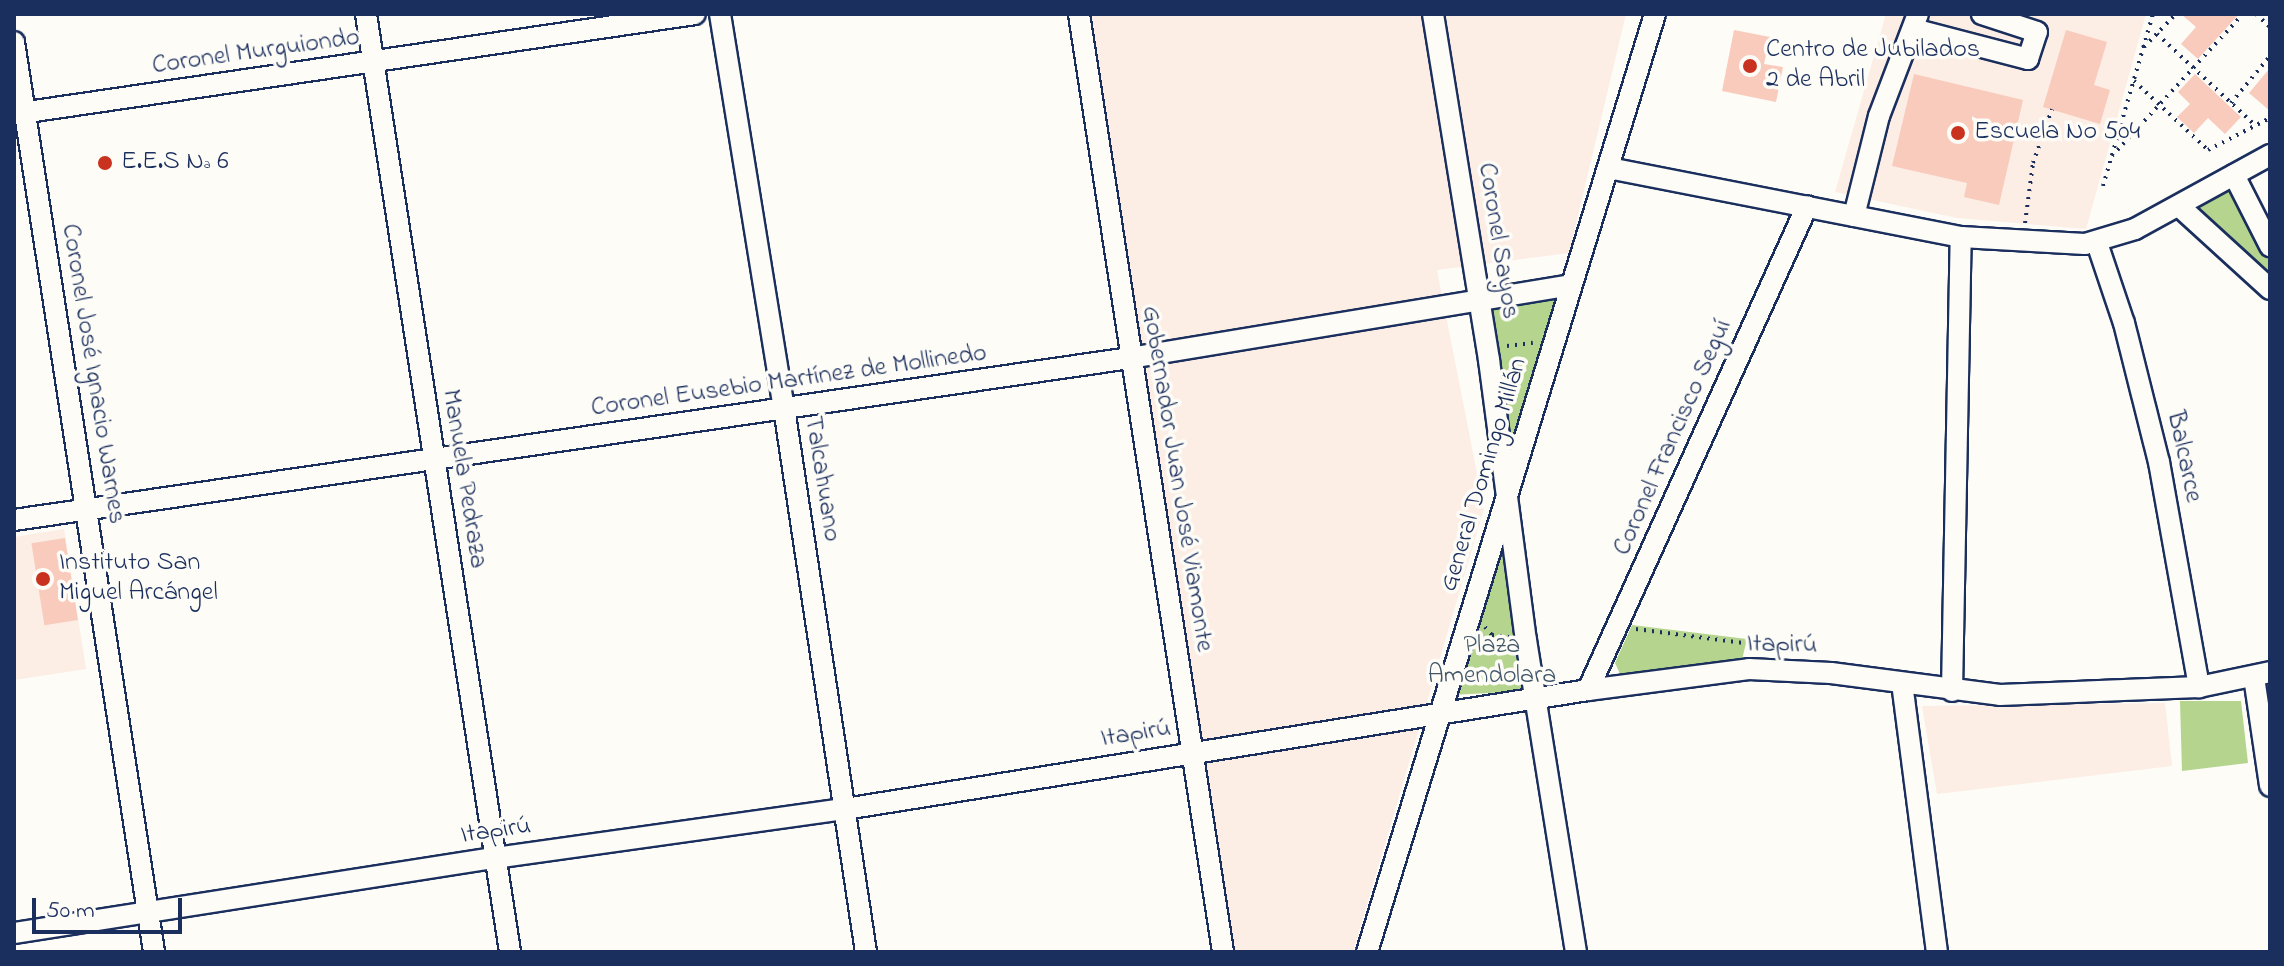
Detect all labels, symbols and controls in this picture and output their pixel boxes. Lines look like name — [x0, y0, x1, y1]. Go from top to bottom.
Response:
street label: Coronel Murguiondo — [150, 23, 362, 83]
place label: Centro de Jubilados 2 de Abril — [1766, 35, 1980, 96]
marker: Centro de Jubilados 2 de Abril — [1741, 57, 1759, 75]
place label: Escuela No 504 — [1974, 117, 2140, 149]
marker: Escuela No 504 — [1949, 124, 1967, 142]
place label: E.E.S Nª 6 — [121, 147, 229, 179]
marker: E.E.S Nª 6 — [96, 154, 114, 172]
street label: Coronel Sayos — [1469, 161, 1525, 321]
street label: Coronel José Ignacio Warnes — [53, 222, 131, 526]
street label: Gobernador Juan José Viamonte — [1133, 304, 1219, 654]
street label: Coronel Francisco Seguí — [1608, 315, 1740, 561]
street label: Coronel Eusebio Martínez de Mollinedo — [589, 339, 989, 425]
street label: General Domingo Millán — [1435, 354, 1535, 596]
street label: Manuela Pedraza — [433, 387, 493, 571]
street label: Balcarce — [2158, 408, 2208, 506]
street label: Talcahuano — [796, 414, 846, 544]
place label: Instituto San Miguel Arcángel — [59, 548, 218, 610]
marker: Instituto San Miguel Arcángel — [34, 570, 52, 588]
street label: Itapirú — [1746, 630, 1818, 662]
park label: Plaza Amendolara — [1428, 631, 1556, 692]
street label: Itapirú — [1099, 714, 1173, 756]
street label: Itapirú — [459, 812, 533, 852]
scale bar — [36, 882, 186, 932]
text: 50 m — [46, 894, 95, 929]

